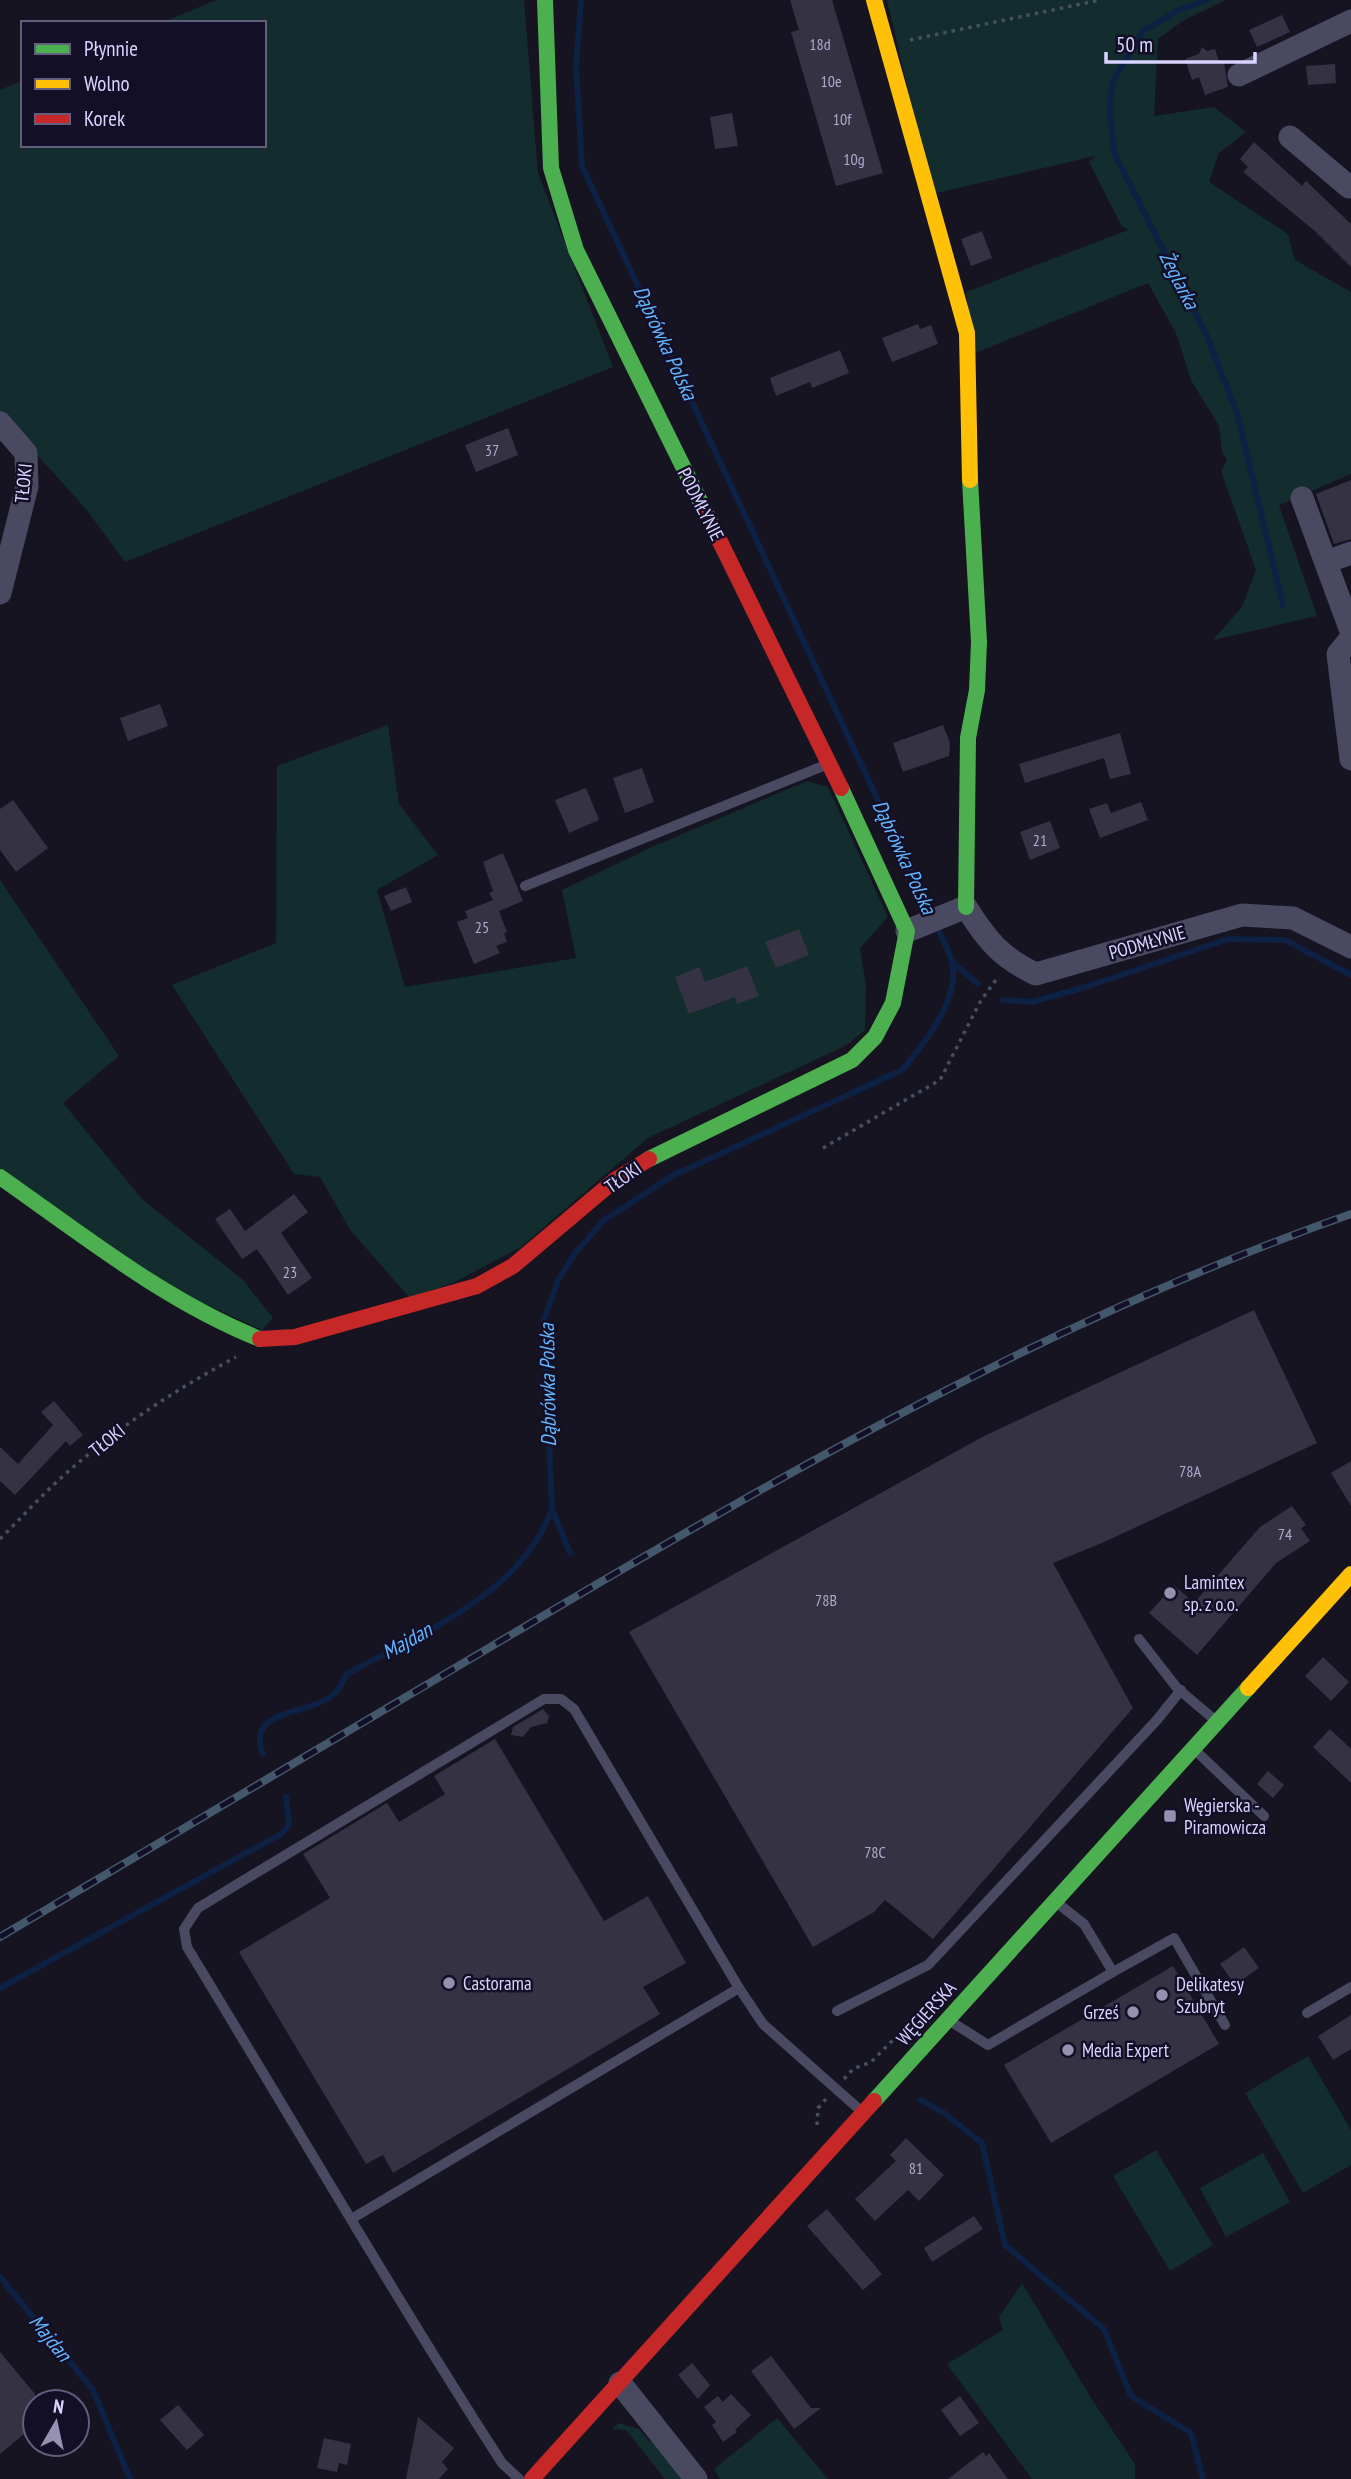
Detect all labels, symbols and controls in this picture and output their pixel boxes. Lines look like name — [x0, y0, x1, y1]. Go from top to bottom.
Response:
legend — [21, 21, 266, 147]
scale bar — [1106, 21, 1255, 65]
text: 50 m — [1116, 31, 1153, 58]
house number: 18d — [809, 34, 831, 54]
text: Płynnie — [84, 35, 138, 62]
text: Wolno — [84, 70, 130, 97]
house number: 10e — [820, 71, 842, 91]
text: Korek — [84, 105, 125, 132]
house number: 10f — [833, 109, 852, 129]
house number: 10g — [843, 149, 865, 169]
water label: Żeglarka — [1153, 246, 1206, 315]
water label: Dąbrówka Polska — [627, 281, 704, 406]
house number: 37 — [485, 440, 499, 460]
street label: TŁOKI — [9, 462, 37, 504]
street label: PODMŁYNIE — [672, 464, 730, 544]
water label: Dąbrówka Polska — [866, 795, 943, 920]
house number: 21 — [1033, 830, 1047, 850]
house number: 25 — [475, 917, 489, 937]
street label: PODMŁYNIE — [1106, 920, 1188, 964]
street label: TŁOKI — [600, 1156, 646, 1198]
house number: 23 — [283, 1262, 297, 1282]
water label: Dąbrówka Polska — [533, 1322, 562, 1447]
street label: TŁOKI — [84, 1418, 130, 1462]
house number: 78A — [1179, 1461, 1201, 1481]
house number: 74 — [1278, 1524, 1292, 1544]
place label: Lamintex sp. z o.o. — [1184, 1570, 1245, 1616]
marker: Lamintex sp. z o.o. — [1162, 1585, 1178, 1601]
house number: 78B — [815, 1590, 837, 1610]
water label: Majdan — [377, 1615, 438, 1665]
place label: Węgierska - Piramowicza — [1184, 1793, 1266, 1839]
marker: Węgierska - Piramowicza — [1162, 1808, 1178, 1824]
house number: 78C — [864, 1842, 886, 1862]
place label: Castorama — [463, 1971, 532, 1995]
place label: Delikatesy Szubryt — [1176, 1972, 1245, 2018]
marker: Castorama — [441, 1975, 457, 1991]
street label: WĘGIERSKA — [891, 1976, 961, 2050]
marker: Delikatesy Szubryt — [1154, 1987, 1170, 2003]
place label: Grześ — [1084, 2000, 1119, 2024]
marker: Grześ — [1125, 2004, 1141, 2020]
place label: Media Expert — [1082, 2038, 1170, 2062]
marker: Media Expert — [1060, 2042, 1076, 2058]
house number: 81 — [909, 2158, 923, 2178]
water label: Majdan — [23, 2309, 79, 2368]
north arrow — [21, 2388, 91, 2458]
text: N — [52, 2394, 66, 2419]

